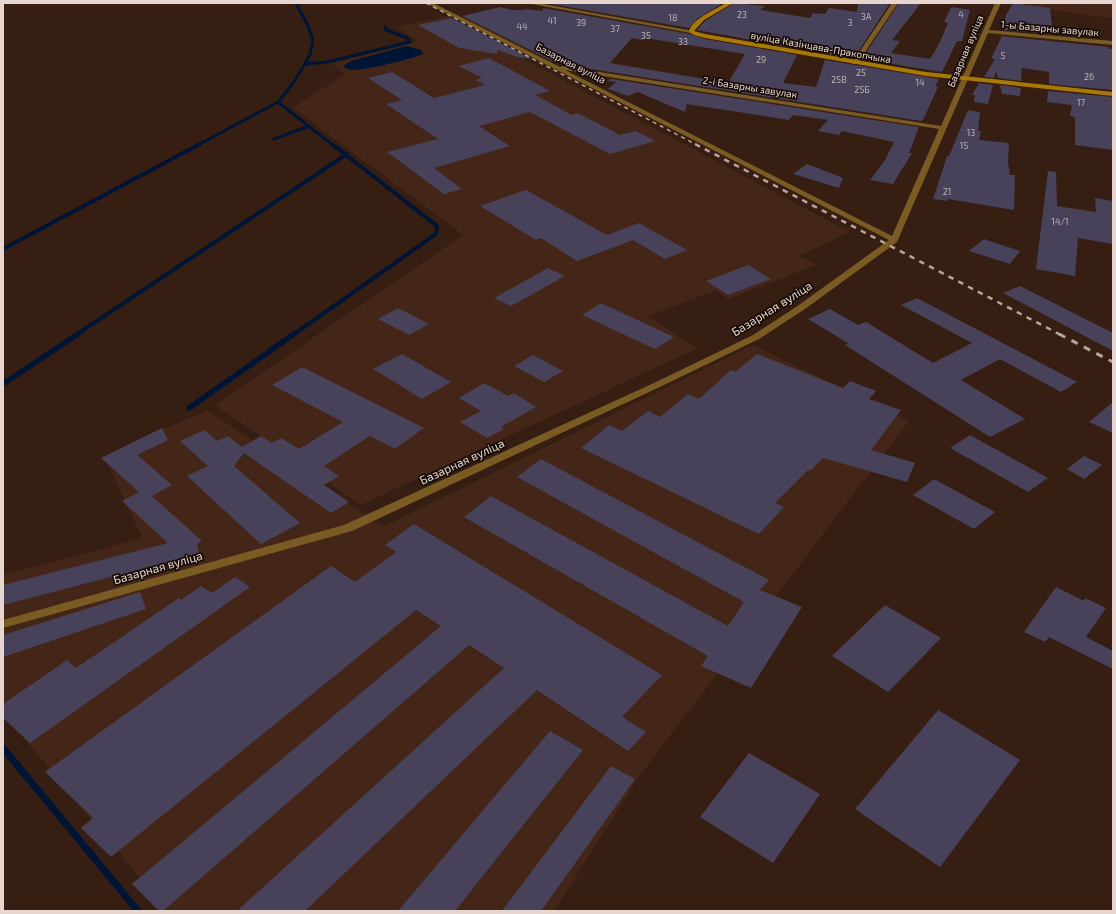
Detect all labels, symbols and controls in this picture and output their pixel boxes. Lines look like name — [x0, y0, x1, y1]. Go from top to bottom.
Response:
house number: 23 — [737, 9, 747, 20]
house number: 4 — [958, 9, 964, 20]
house number: 3А — [861, 11, 872, 22]
house number: 18 — [668, 12, 678, 23]
street label: Базарная вуліца — [944, 13, 986, 89]
house number: 41 — [547, 15, 557, 26]
house number: 39 — [576, 17, 586, 28]
house number: 3 — [847, 17, 853, 28]
street label: 1-ы Базарны завулак — [1000, 18, 1100, 39]
house number: 44 — [516, 21, 528, 32]
house number: 37 — [610, 23, 620, 34]
street label: вуліца Казінцава-Пракопчыка — [750, 29, 892, 66]
house number: 35 — [641, 30, 651, 41]
house number: 33 — [678, 36, 688, 47]
street label: Базарная вуліца — [534, 40, 608, 87]
house number: 5 — [1001, 50, 1006, 61]
house number: 29 — [756, 54, 766, 65]
house number: 25 — [856, 67, 866, 78]
house number: 26 — [1084, 71, 1094, 82]
street label: 2-і Базарны завулак — [702, 74, 799, 101]
house number: 25В — [831, 74, 847, 85]
house number: 14 — [915, 77, 925, 88]
house number: 25Б — [854, 84, 870, 95]
house number: 17 — [1077, 97, 1085, 108]
house number: 13 — [967, 127, 975, 138]
house number: 15 — [960, 140, 968, 151]
house number: 21 — [943, 186, 951, 197]
house number: 14/1 — [1051, 216, 1069, 227]
street label: Базарная вуліца — [729, 278, 815, 339]
street label: Базарная вуліца — [417, 435, 507, 488]
street label: Базарная вуліца — [111, 548, 204, 587]

